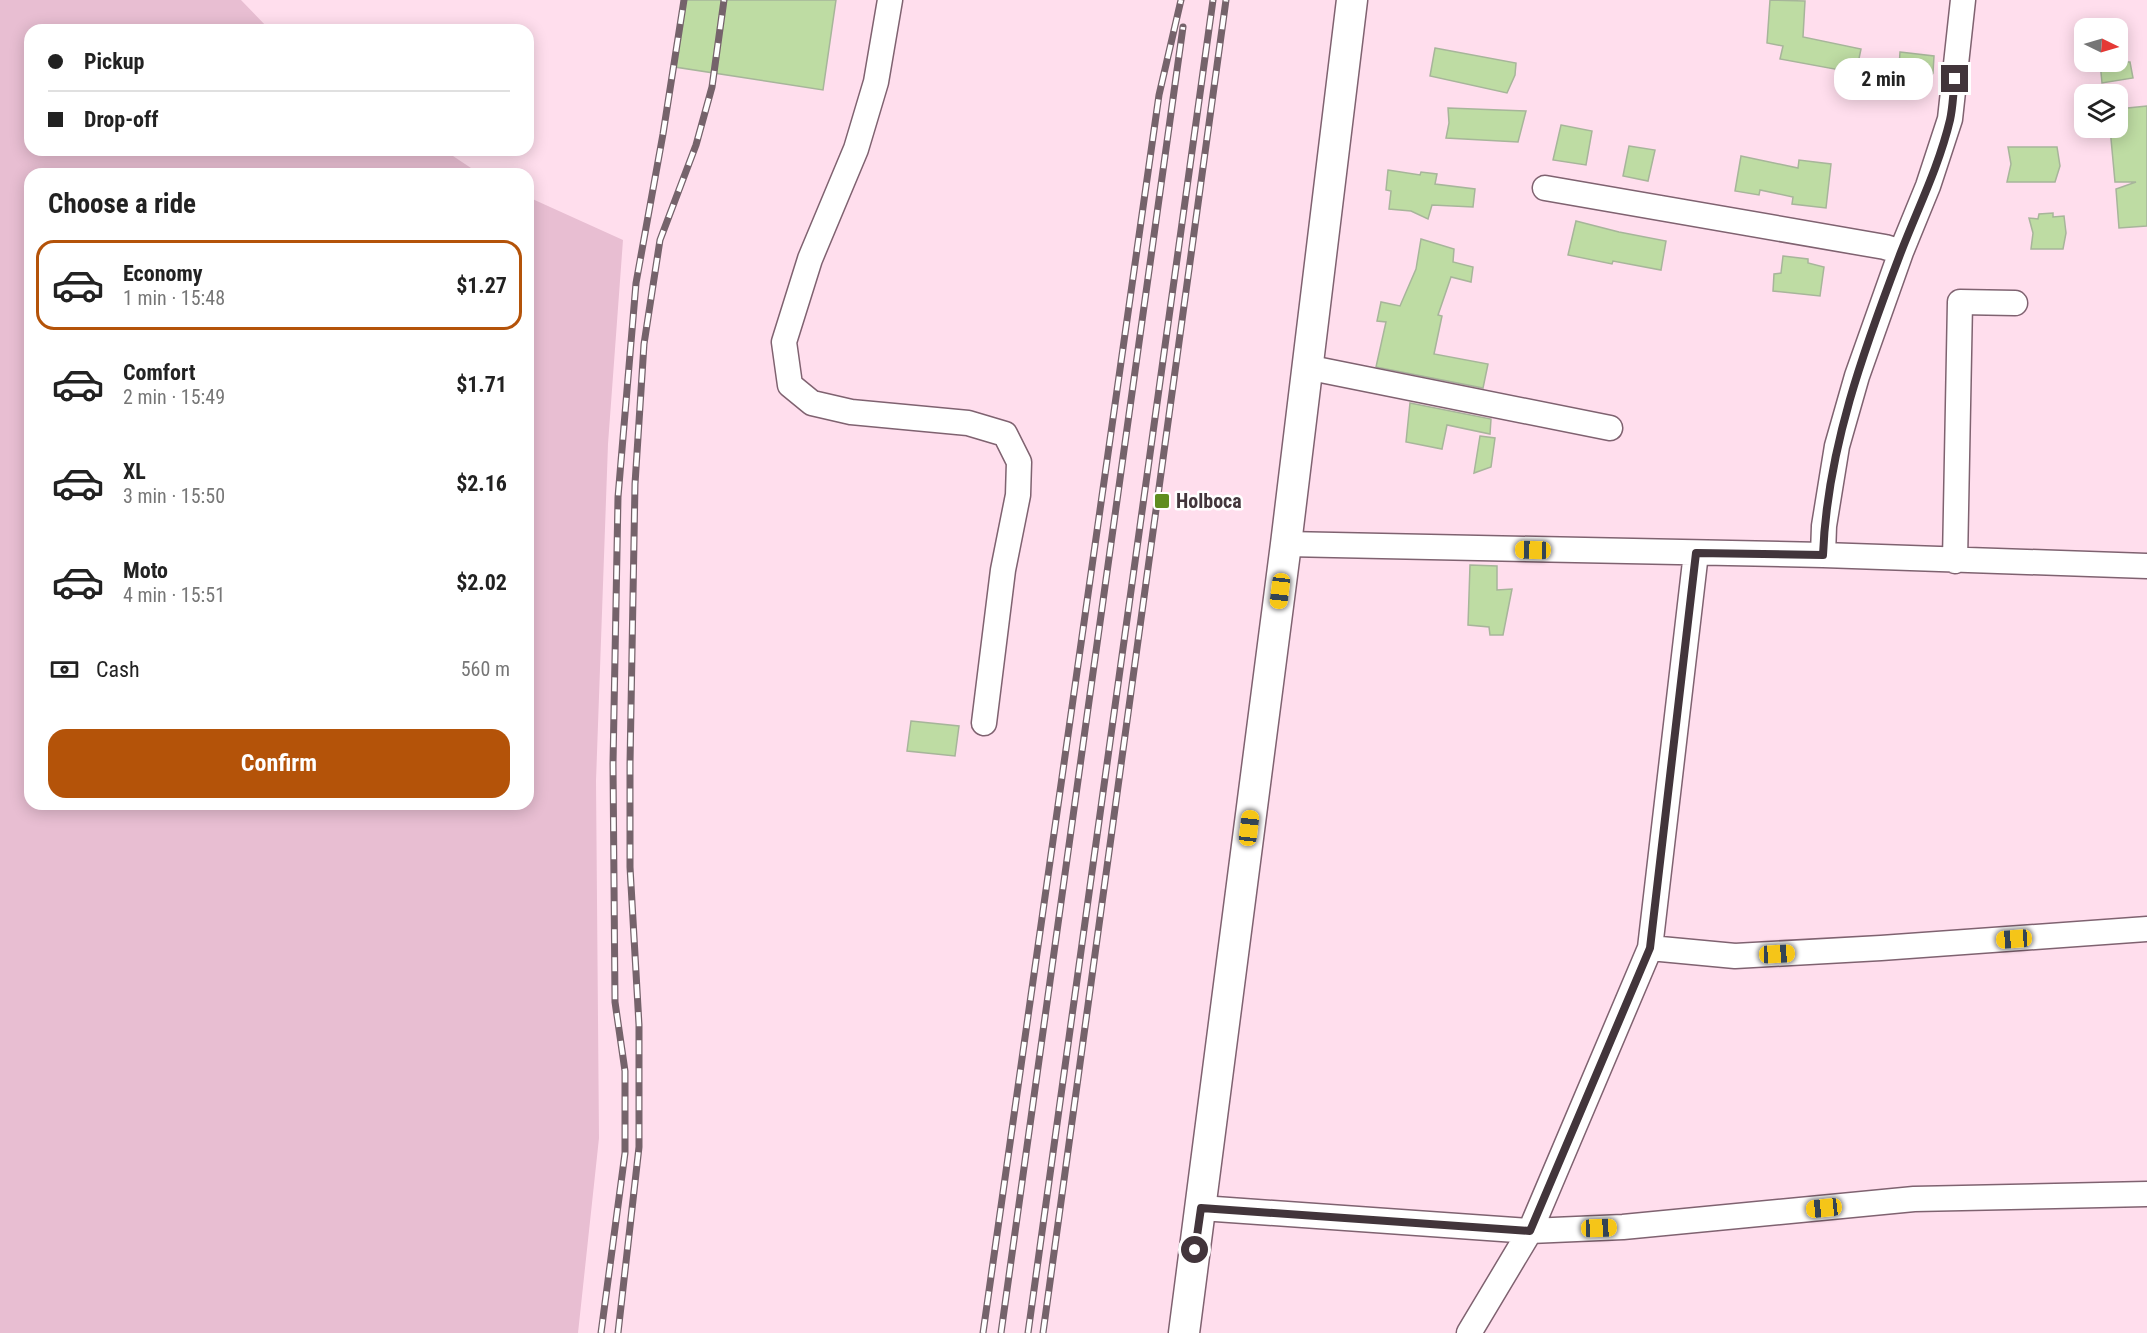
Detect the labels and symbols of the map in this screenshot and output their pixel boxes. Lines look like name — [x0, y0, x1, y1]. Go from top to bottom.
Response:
north arrow — [2074, 18, 2128, 72]
callout: 2 min — [1835, 58, 1934, 100]
route end — [1941, 65, 1968, 92]
place label: Holboca — [1176, 489, 1242, 513]
marker: Holboca — [1153, 492, 1171, 510]
car — [1515, 541, 1551, 559]
car — [1269, 572, 1291, 610]
car — [1238, 809, 1260, 847]
car — [1995, 929, 2033, 949]
car — [1759, 944, 1795, 964]
car — [1805, 1197, 1843, 1219]
car — [1581, 1218, 1617, 1238]
route start — [1181, 1236, 1208, 1263]

